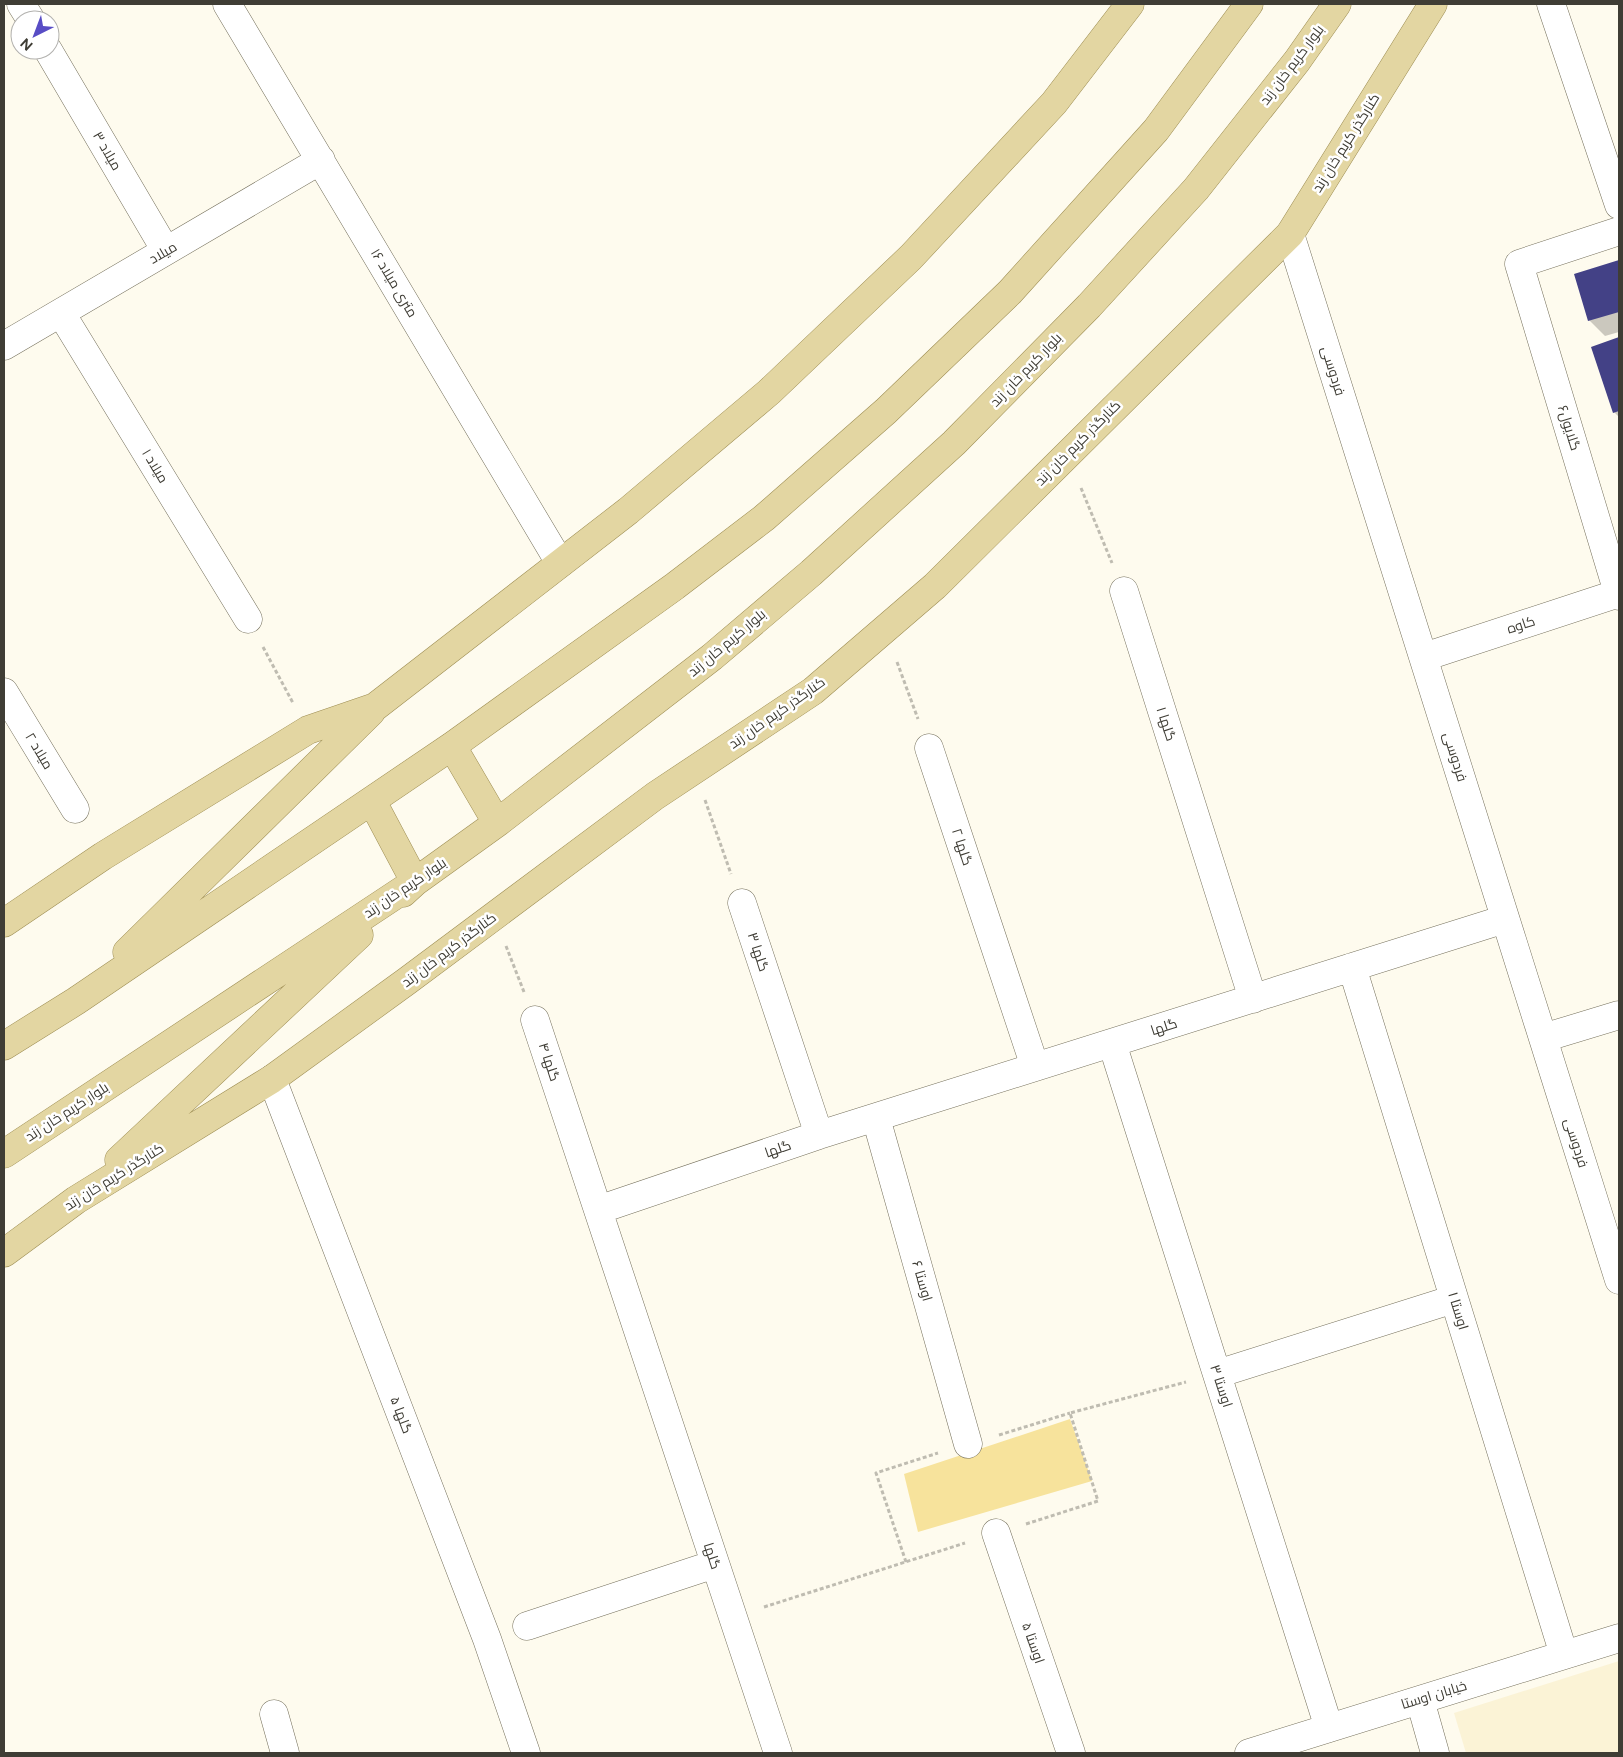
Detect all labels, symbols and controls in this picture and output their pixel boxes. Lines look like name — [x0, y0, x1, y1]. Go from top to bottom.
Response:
north arrow — [10, 10, 60, 60]
street label: بلوار کریم خان زند — [1256, 22, 1328, 109]
text: N — [17, 34, 36, 54]
street label: کنارگذر کریم خان زند — [1309, 90, 1384, 196]
street label: میلاد ۳ — [89, 128, 125, 174]
street label: میلاد — [146, 238, 180, 268]
street label: ۱۶ متری میلاد — [367, 246, 421, 320]
street label: بلوار کریم خان زند — [987, 330, 1066, 411]
street label: فردوسی — [1317, 344, 1349, 398]
street label: کنارگذر کریم خان زند — [1032, 397, 1125, 490]
street label: گلایول۶ — [1554, 403, 1584, 453]
street label: میلاد ۱ — [138, 446, 172, 486]
street label: بلوار کریم خان زند — [685, 606, 770, 681]
street label: کاوه — [1505, 612, 1537, 638]
street label: کنارگذر کریم خان زند — [726, 673, 829, 753]
street label: گلها ۱ — [1153, 705, 1179, 743]
street label: میلاد ۲ — [21, 729, 57, 773]
street label: فردوسی — [1439, 730, 1471, 784]
street label: گلها ۲ — [948, 826, 976, 868]
street label: بلوار کریم خان زند — [360, 854, 450, 923]
street label: کنارگذر کریم خان زند — [398, 909, 500, 992]
street label: گلها ۳ — [744, 930, 772, 974]
street label: گلها — [1148, 1015, 1180, 1039]
street label: گلها ۴ — [535, 1040, 563, 1084]
street label: بلوار کریم خان زند — [22, 1079, 112, 1146]
street label: فردوسی — [1560, 1116, 1592, 1170]
street label: گلها — [762, 1137, 794, 1161]
street label: کنارگذر کریم خان زند — [61, 1140, 167, 1215]
street label: اوستا ۶ — [908, 1259, 936, 1303]
street label: اوستا ۱ — [1444, 1290, 1472, 1332]
street label: اوستا ۳ — [1206, 1362, 1236, 1410]
street label: گلها ۵ — [386, 1394, 416, 1436]
street label: گلها — [700, 1540, 724, 1572]
street label: اوستا ۵ — [1018, 1620, 1048, 1666]
street label: خیابان اوستا — [1399, 1677, 1469, 1713]

